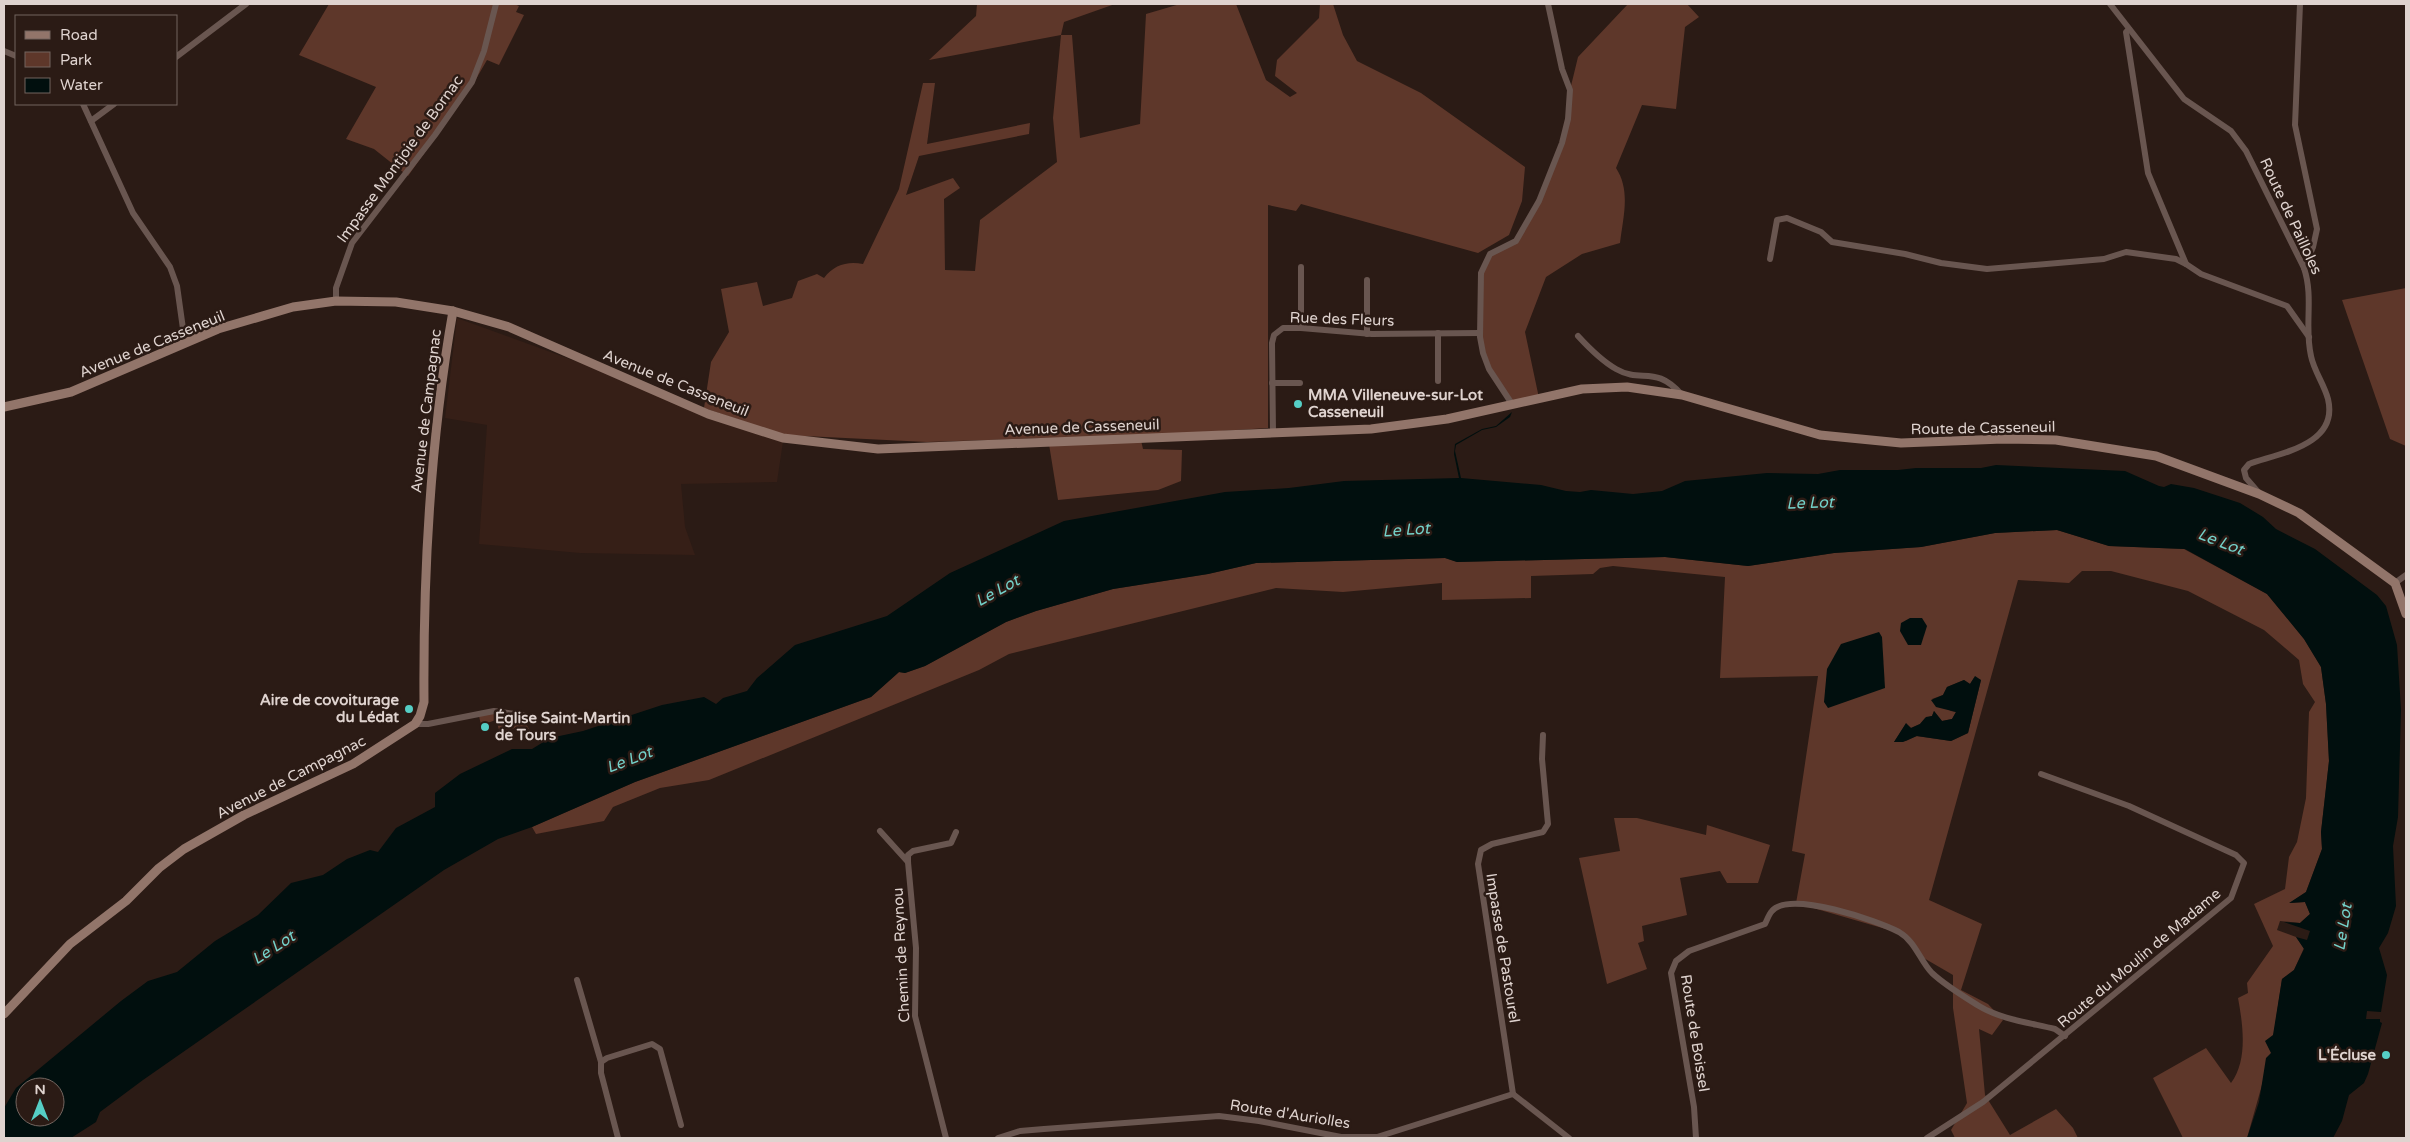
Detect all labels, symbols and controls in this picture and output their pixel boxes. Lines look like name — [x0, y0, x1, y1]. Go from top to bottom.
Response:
legend — [15, 15, 178, 105]
text: Road — [60, 26, 98, 44]
text: Park — [60, 51, 92, 69]
street label: Impasse Montjoie de Bornac — [333, 72, 467, 246]
text: Water — [60, 76, 103, 94]
street label: Route de Pailloles — [2256, 155, 2326, 277]
street label: Avenue de Casseneuil — [77, 307, 227, 381]
street label: Rue des Fleurs — [1289, 308, 1395, 330]
street label: Avenue de Campagnac — [407, 328, 445, 494]
street label: Avenue de Casseneuil — [601, 346, 751, 420]
place label: MMA Villeneuve-sur-Lot Casseneuil — [1308, 386, 1483, 421]
marker: MMA Villeneuve-sur-Lot Casseneuil — [1292, 398, 1304, 410]
street label: Avenue de Casseneuil — [1004, 415, 1160, 439]
street label: Route de Casseneuil — [1910, 418, 2056, 438]
water label: Le Lot — [1786, 492, 1836, 514]
water label: Le Lot — [1382, 518, 1432, 542]
water label: Le Lot — [2195, 524, 2248, 560]
water label: Le Lot — [972, 570, 1025, 611]
place label: Aire de covoiturage du Lédat — [260, 691, 400, 726]
marker: Aire de covoiturage du Lédat — [403, 703, 415, 715]
place label: Église Saint-Martin de Tours — [495, 708, 630, 744]
marker: Église Saint-Martin de Tours — [479, 721, 491, 733]
street label: Avenue de Campagnac — [213, 732, 369, 822]
water label: Le Lot — [604, 741, 657, 778]
street label: Impasse de Pastourel — [1482, 872, 1524, 1024]
street label: Route du Moulin de Madame — [2054, 884, 2224, 1032]
street label: Chemin de Reynou — [888, 887, 914, 1023]
water label: Le Lot — [2329, 900, 2357, 952]
water label: Le Lot — [248, 926, 300, 969]
street label: Route de Boissel — [1677, 973, 1713, 1093]
place label: L'Écluse — [2318, 1045, 2377, 1064]
marker: L'Écluse — [2380, 1049, 2392, 1061]
north arrow — [15, 1077, 65, 1127]
text: N — [34, 1081, 46, 1098]
street label: Route d'Auriolles — [1229, 1096, 1351, 1132]

